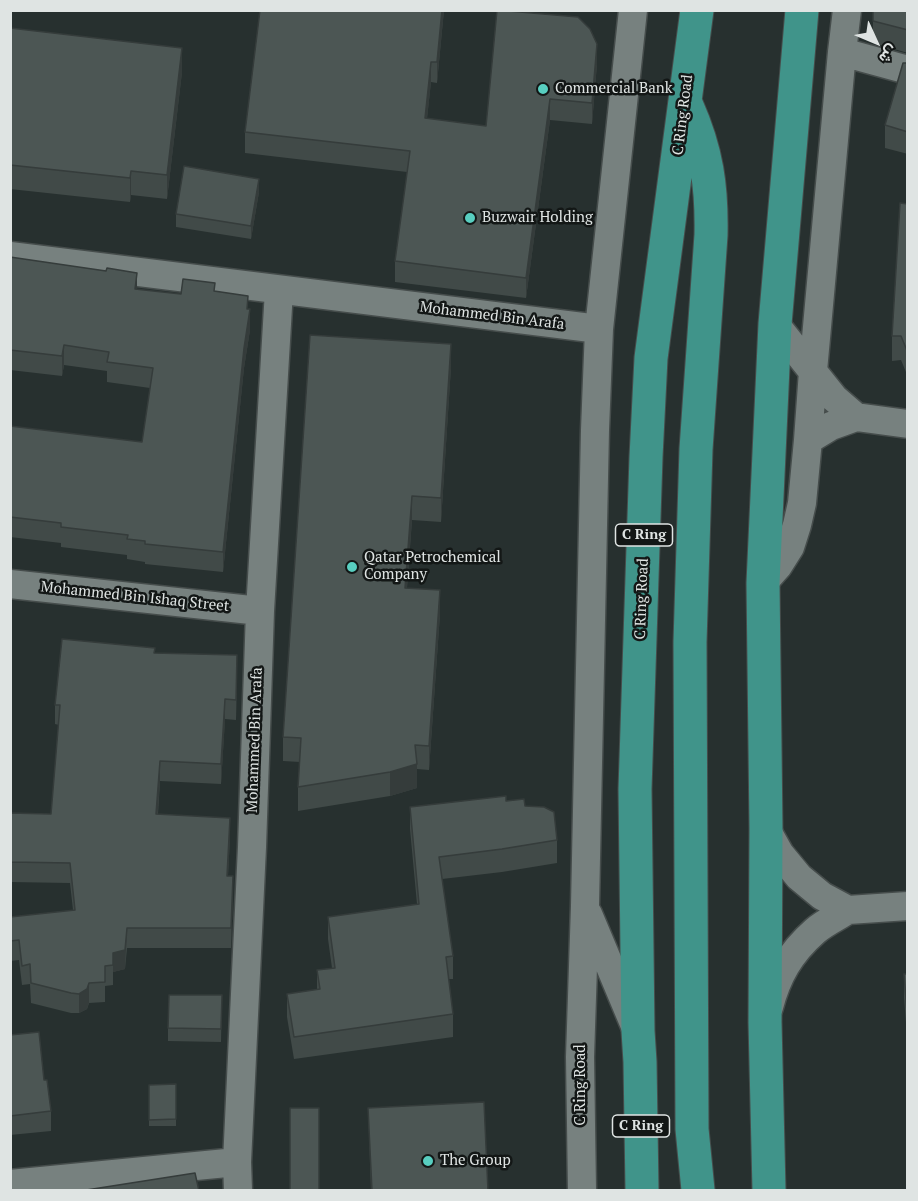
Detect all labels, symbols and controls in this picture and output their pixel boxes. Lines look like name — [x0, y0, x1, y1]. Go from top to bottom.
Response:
north arrow — [846, 12, 906, 72]
text: ش — [874, 40, 904, 69]
street label: C Ring Road — [669, 74, 697, 156]
place label: Commercial Bank — [555, 80, 672, 98]
marker: Commercial Bank — [536, 82, 550, 96]
place label: Buzwair Holding — [482, 209, 593, 227]
marker: Buzwair Holding — [463, 211, 477, 225]
street label: Mohammed Bin Arafa — [419, 298, 565, 334]
road number: C Ring — [616, 524, 672, 546]
place label: Qatar Petrochemical Company — [364, 549, 501, 584]
street label: C Ring Road — [632, 558, 652, 640]
marker: Qatar Petrochemical Company — [345, 560, 359, 574]
street label: Mohammed Bin Ishaq Street — [40, 578, 230, 616]
street label: Mohammed Bin Arafa — [243, 667, 267, 813]
street label: C Ring Road — [572, 1044, 590, 1126]
road number: C Ring — [612, 1115, 670, 1137]
place label: The Group — [440, 1152, 511, 1170]
marker: The Group — [421, 1154, 435, 1168]

